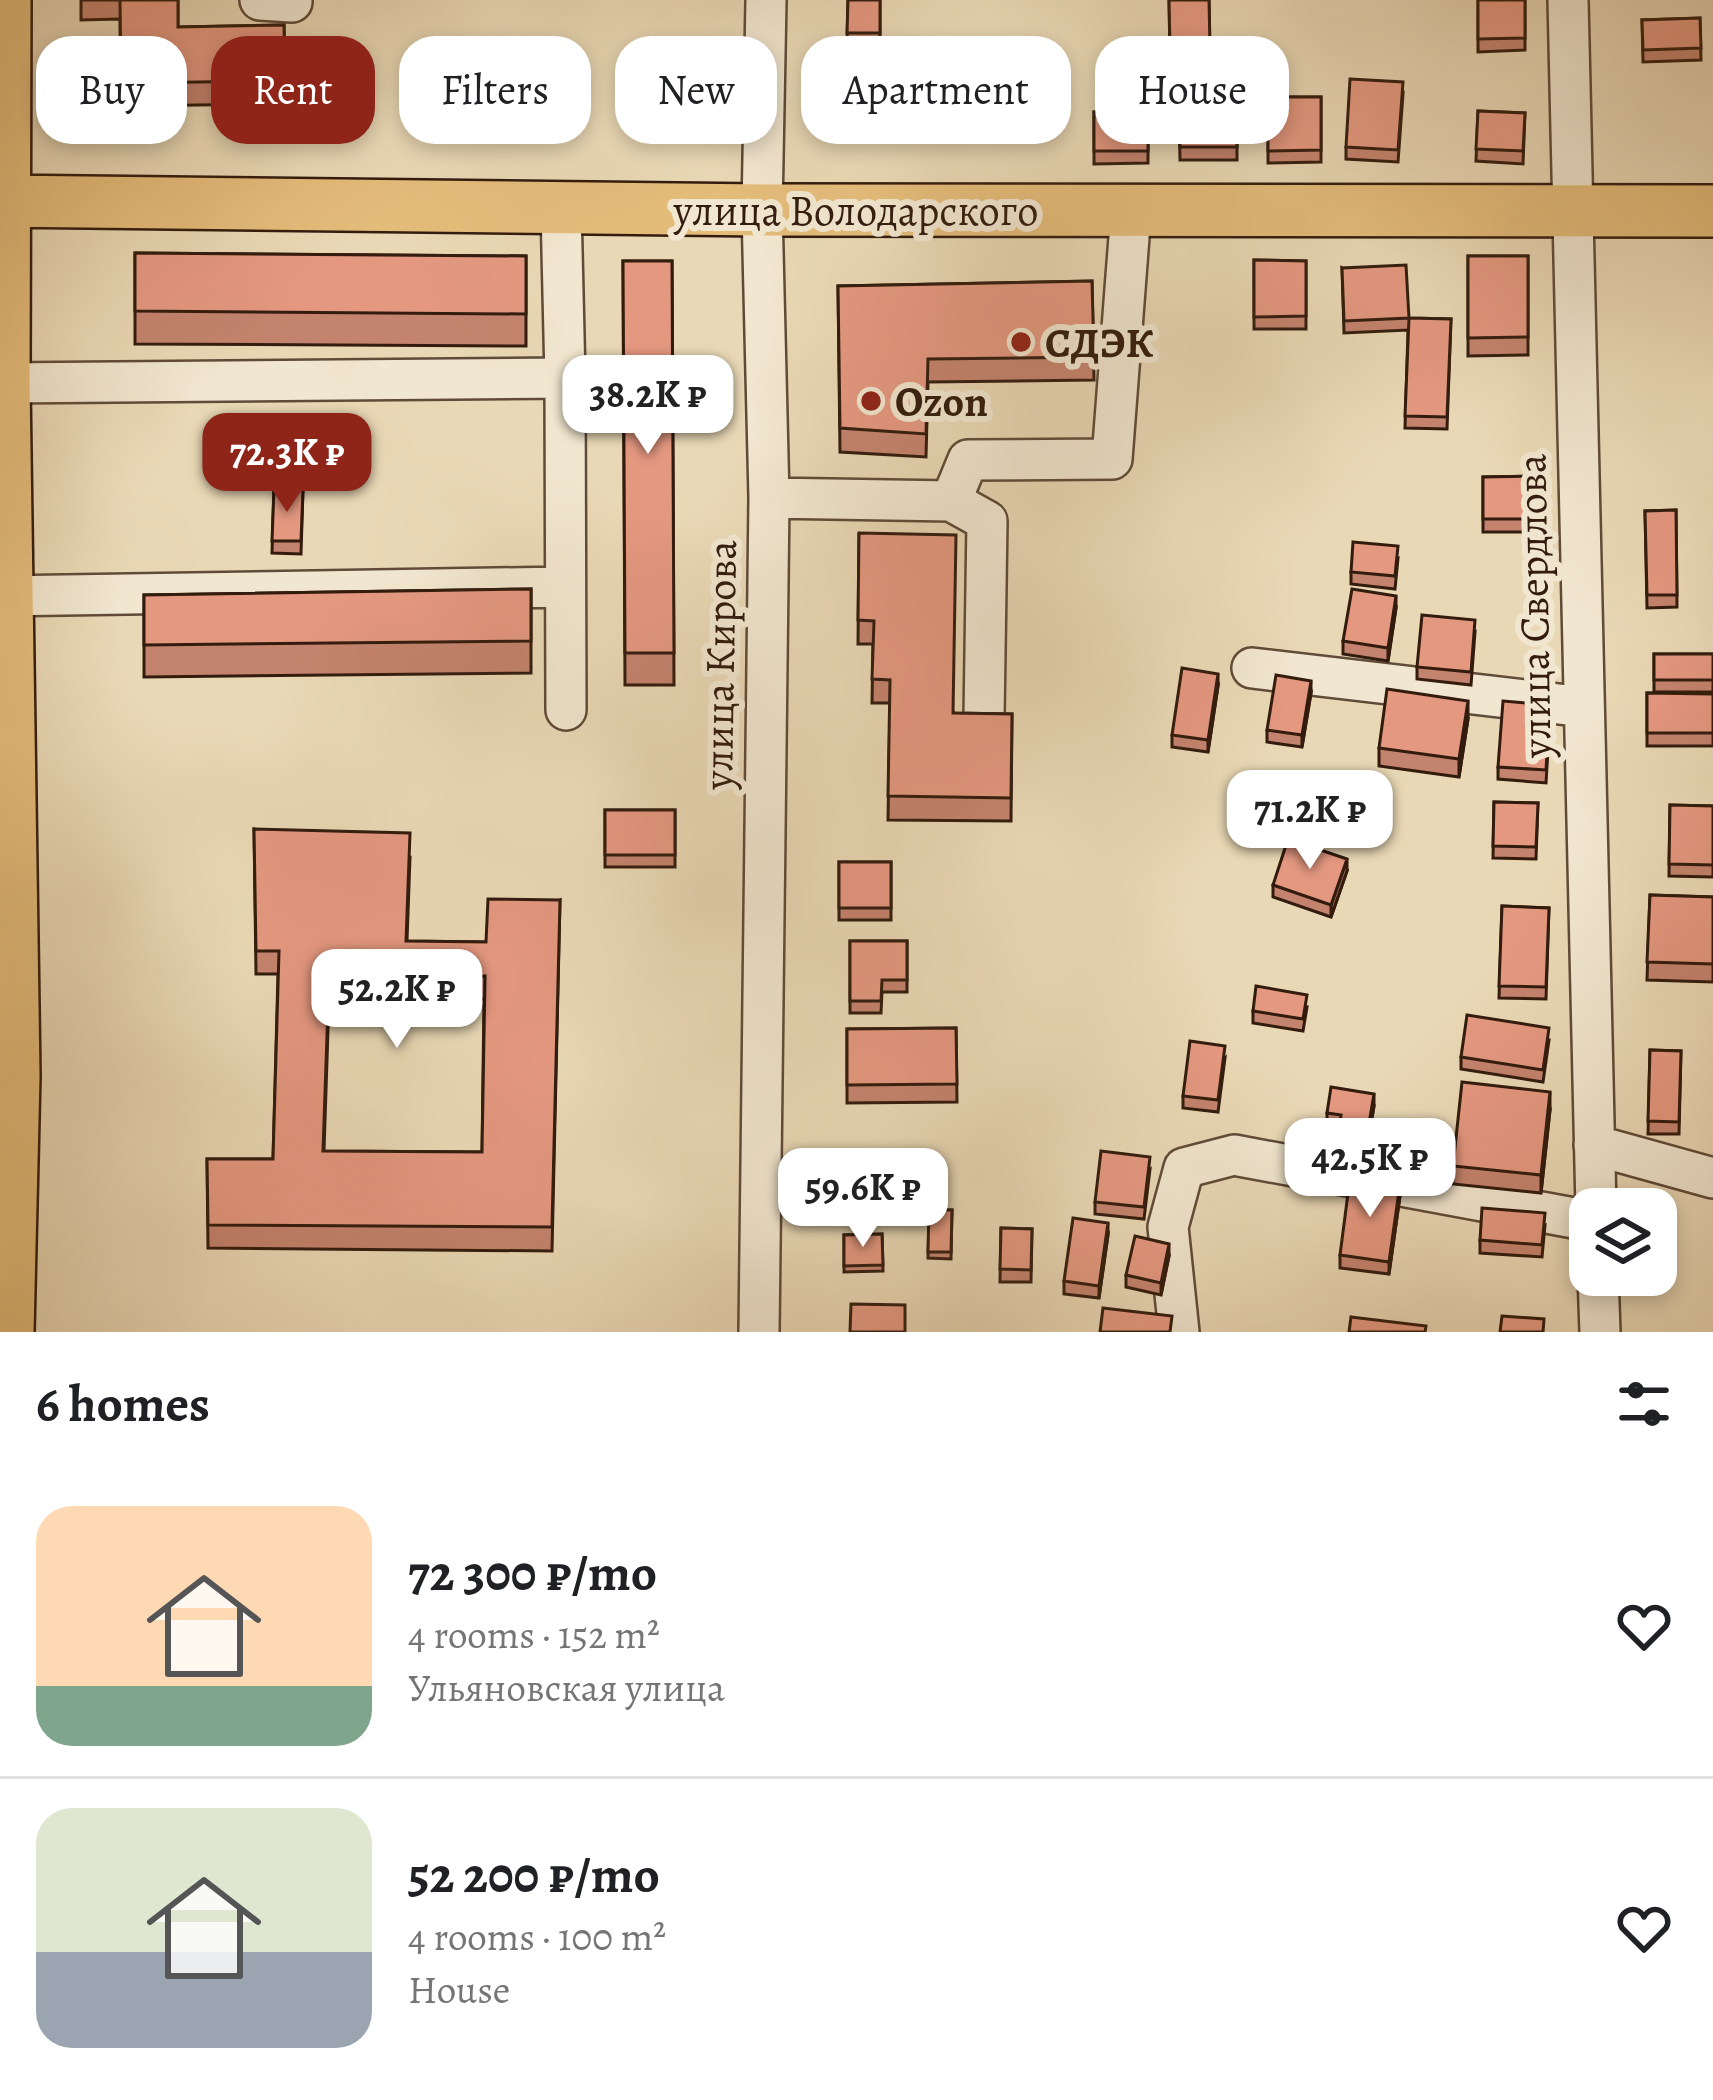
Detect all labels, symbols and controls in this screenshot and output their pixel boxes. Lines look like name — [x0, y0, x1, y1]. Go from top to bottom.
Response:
chip: Buy — [36, 36, 187, 144]
chip: Rent — [211, 36, 375, 144]
chip: Filters — [399, 36, 591, 144]
chip: New — [615, 36, 777, 144]
chip: Apartment — [801, 36, 1071, 144]
chip: House — [1095, 36, 1289, 144]
street label: улица Володарского — [673, 182, 1038, 239]
place label: СДЭК — [1045, 314, 1154, 371]
marker: СДЭК — [1008, 329, 1034, 355]
pin: 38.2K ₽ — [537, 355, 759, 457]
text: 38.2K ₽ — [589, 367, 707, 420]
place label: Ozon — [895, 373, 988, 430]
marker: Ozon — [858, 388, 884, 414]
pin: 72.3K ₽ — [176, 413, 398, 515]
text: 72.3K ₽ — [229, 425, 345, 478]
street label: улица Свердлова — [1502, 453, 1565, 760]
street label: улица Кирова — [689, 539, 750, 791]
pin: 71.2K ₽ — [1199, 770, 1421, 872]
text: 71.2K ₽ — [1254, 782, 1366, 835]
pin: 52.2K ₽ — [286, 949, 508, 1051]
text: 52.2K ₽ — [338, 961, 456, 1014]
pin: 42.5K ₽ — [1259, 1118, 1481, 1220]
text: 42.5K ₽ — [1312, 1130, 1428, 1183]
pin: 59.6K ₽ — [752, 1148, 974, 1250]
text: 59.6K ₽ — [805, 1160, 921, 1213]
map controls — [1569, 1188, 1677, 1296]
button: layers — [1569, 1188, 1677, 1296]
text: 6 homes — [36, 1369, 210, 1439]
icon: filters — [1611, 1371, 1677, 1437]
text: 72 300 ₽/mo — [408, 1538, 657, 1608]
icon: home — [132, 1554, 276, 1698]
icon: heart — [1611, 1593, 1677, 1659]
text: 4 rooms · 152 m² — [408, 1608, 660, 1661]
text: Ульяновская улица — [408, 1661, 725, 1714]
text: 52 200 ₽/mo — [408, 1840, 660, 1910]
icon: home — [132, 1856, 276, 2000]
icon: heart — [1611, 1895, 1677, 1961]
text: 4 rooms · 100 m² — [408, 1910, 666, 1963]
text: House — [408, 1963, 510, 2016]

